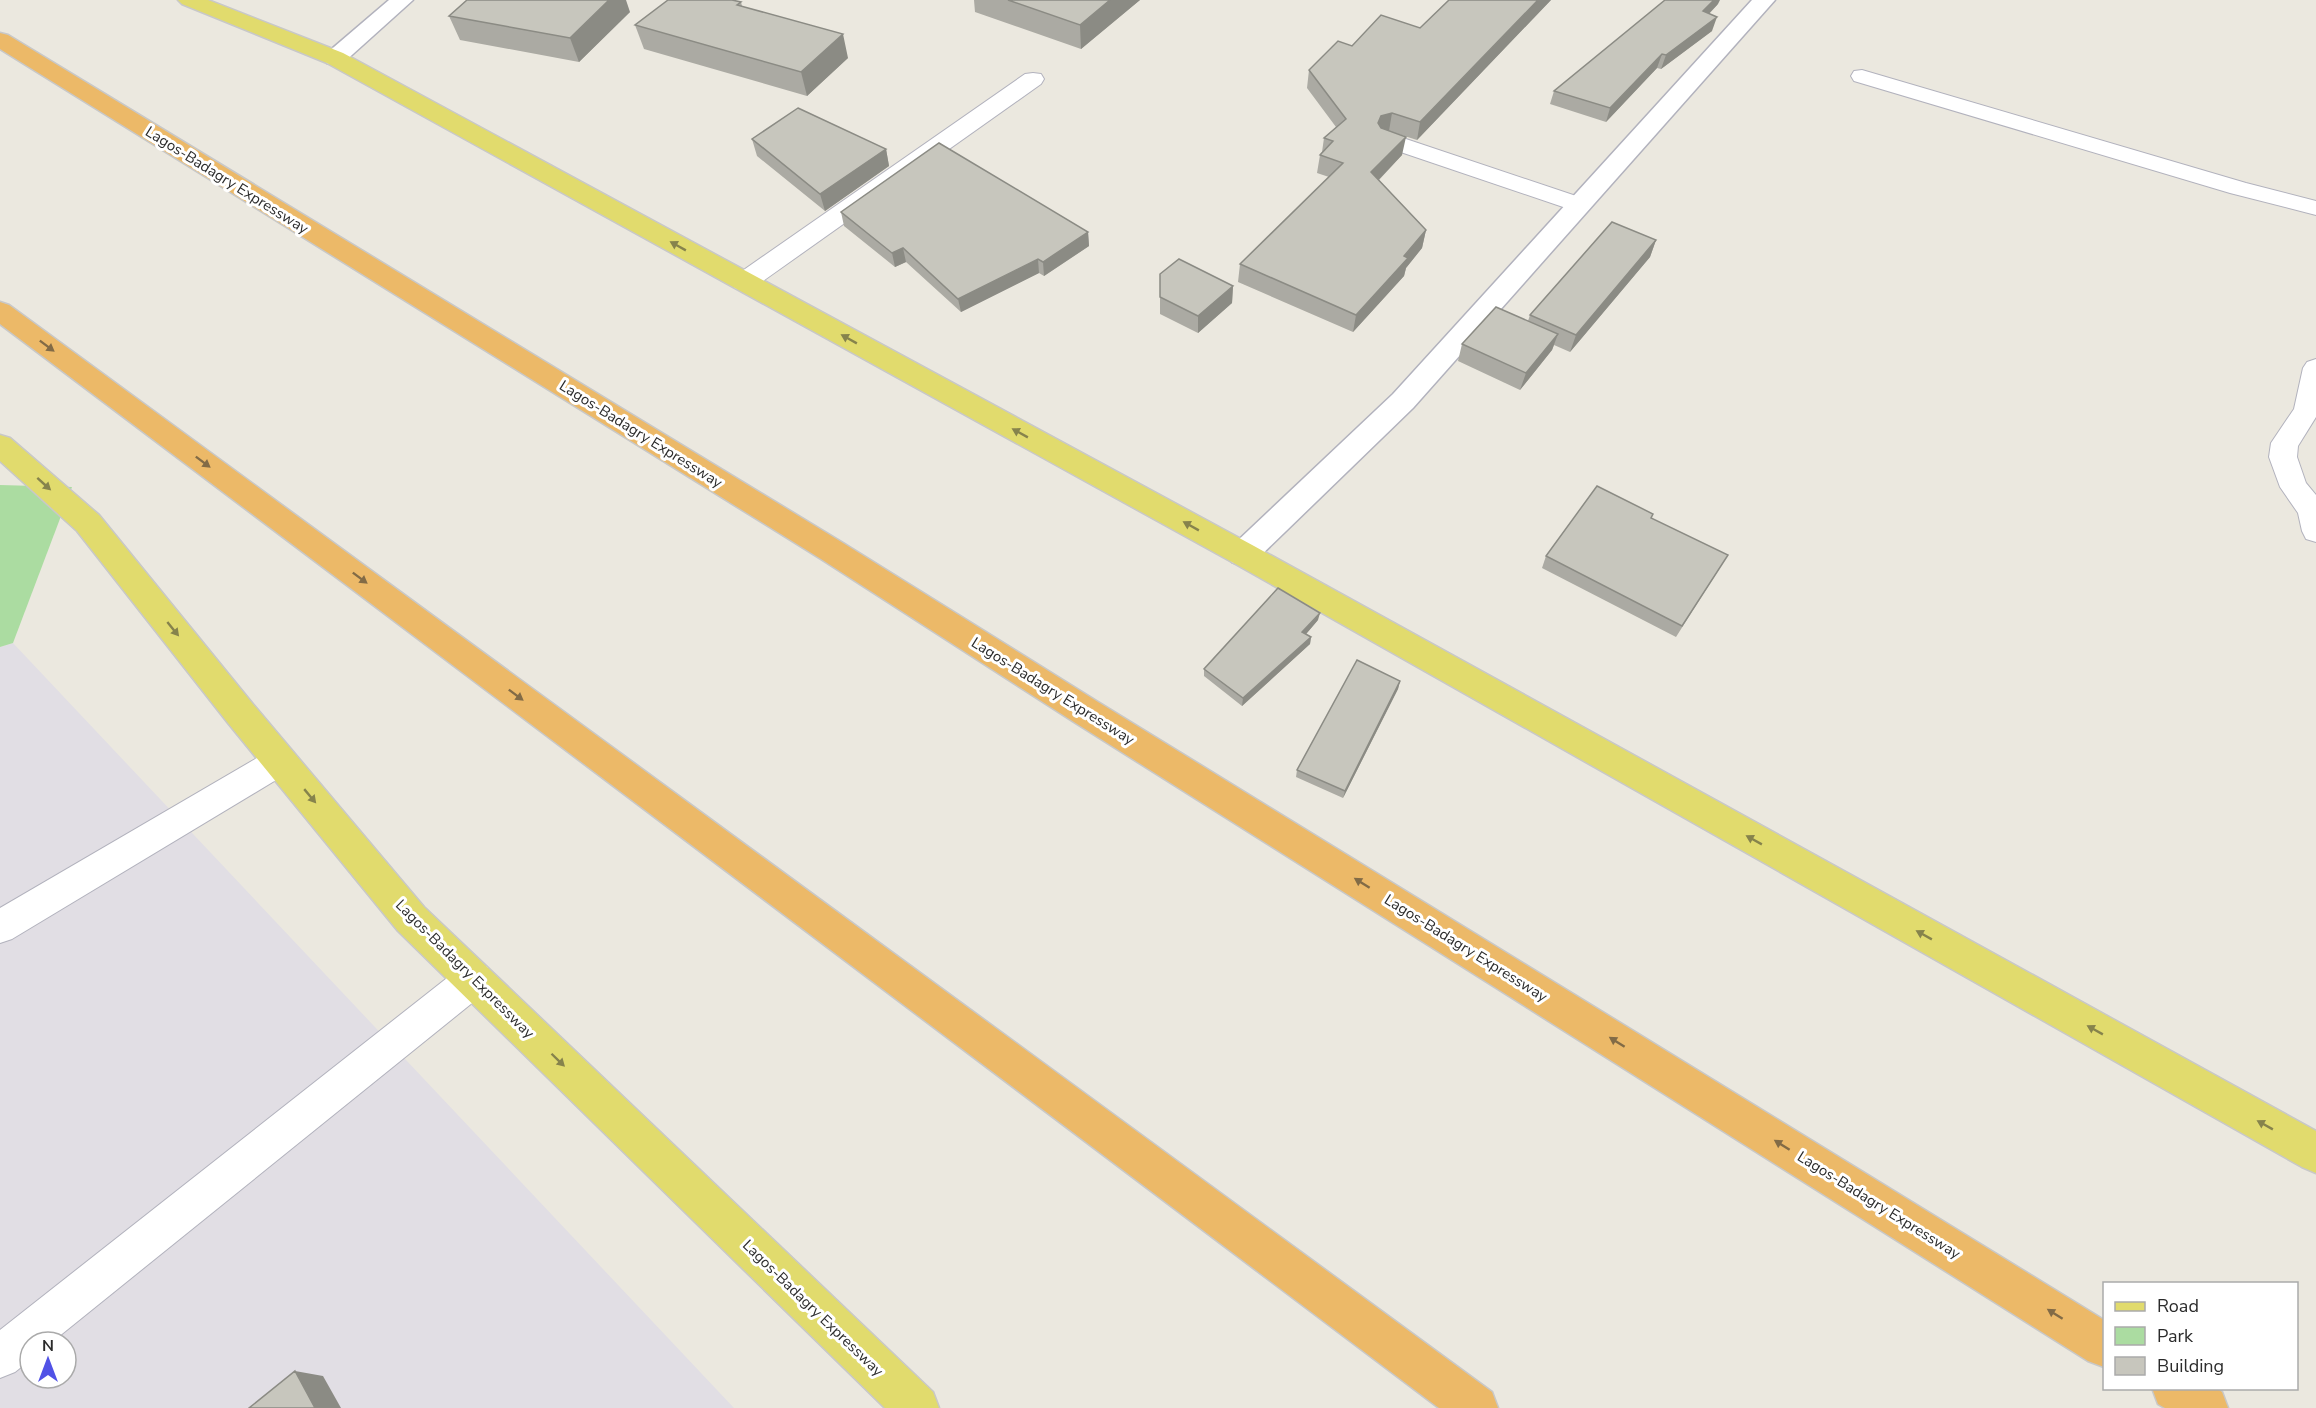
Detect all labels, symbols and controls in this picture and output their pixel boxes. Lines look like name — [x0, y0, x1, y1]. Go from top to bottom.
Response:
street label: Lagos-Badagry Expressway — [142, 122, 313, 239]
one-way arrow — [669, 241, 686, 251]
one-way arrow — [840, 334, 857, 344]
one-way arrow — [39, 339, 55, 352]
street label: Lagos-Badagry Expressway — [556, 376, 727, 493]
one-way arrow — [1011, 428, 1028, 438]
one-way arrow — [195, 456, 211, 468]
one-way arrow — [36, 477, 51, 490]
one-way arrow — [1182, 521, 1199, 531]
one-way arrow — [352, 572, 367, 584]
one-way arrow — [166, 621, 179, 637]
street label: Lagos-Badagry Expressway — [968, 633, 1139, 750]
one-way arrow — [509, 688, 524, 700]
one-way arrow — [303, 788, 316, 803]
one-way arrow — [1745, 835, 1762, 845]
one-way arrow — [1354, 878, 1370, 889]
street label: Lagos-Badagry Expressway — [1381, 890, 1552, 1007]
street label: Lagos-Badagry Expressway — [391, 895, 539, 1043]
one-way arrow — [1916, 930, 1933, 940]
one-way arrow — [2086, 1025, 2103, 1035]
one-way arrow — [1609, 1036, 1625, 1047]
one-way arrow — [550, 1053, 564, 1067]
one-way arrow — [2256, 1120, 2273, 1130]
one-way arrow — [1774, 1139, 1790, 1150]
street label: Lagos-Badagry Expressway — [1794, 1147, 1965, 1264]
street label: Lagos-Badagry Expressway — [738, 1235, 888, 1381]
legend — [2103, 1282, 2298, 1390]
text: Road — [2157, 1294, 2199, 1318]
one-way arrow — [2047, 1309, 2063, 1320]
text: Park — [2157, 1324, 2194, 1348]
north arrow — [18, 1330, 78, 1390]
text: N — [42, 1335, 54, 1357]
text: Building — [2157, 1354, 2224, 1378]

